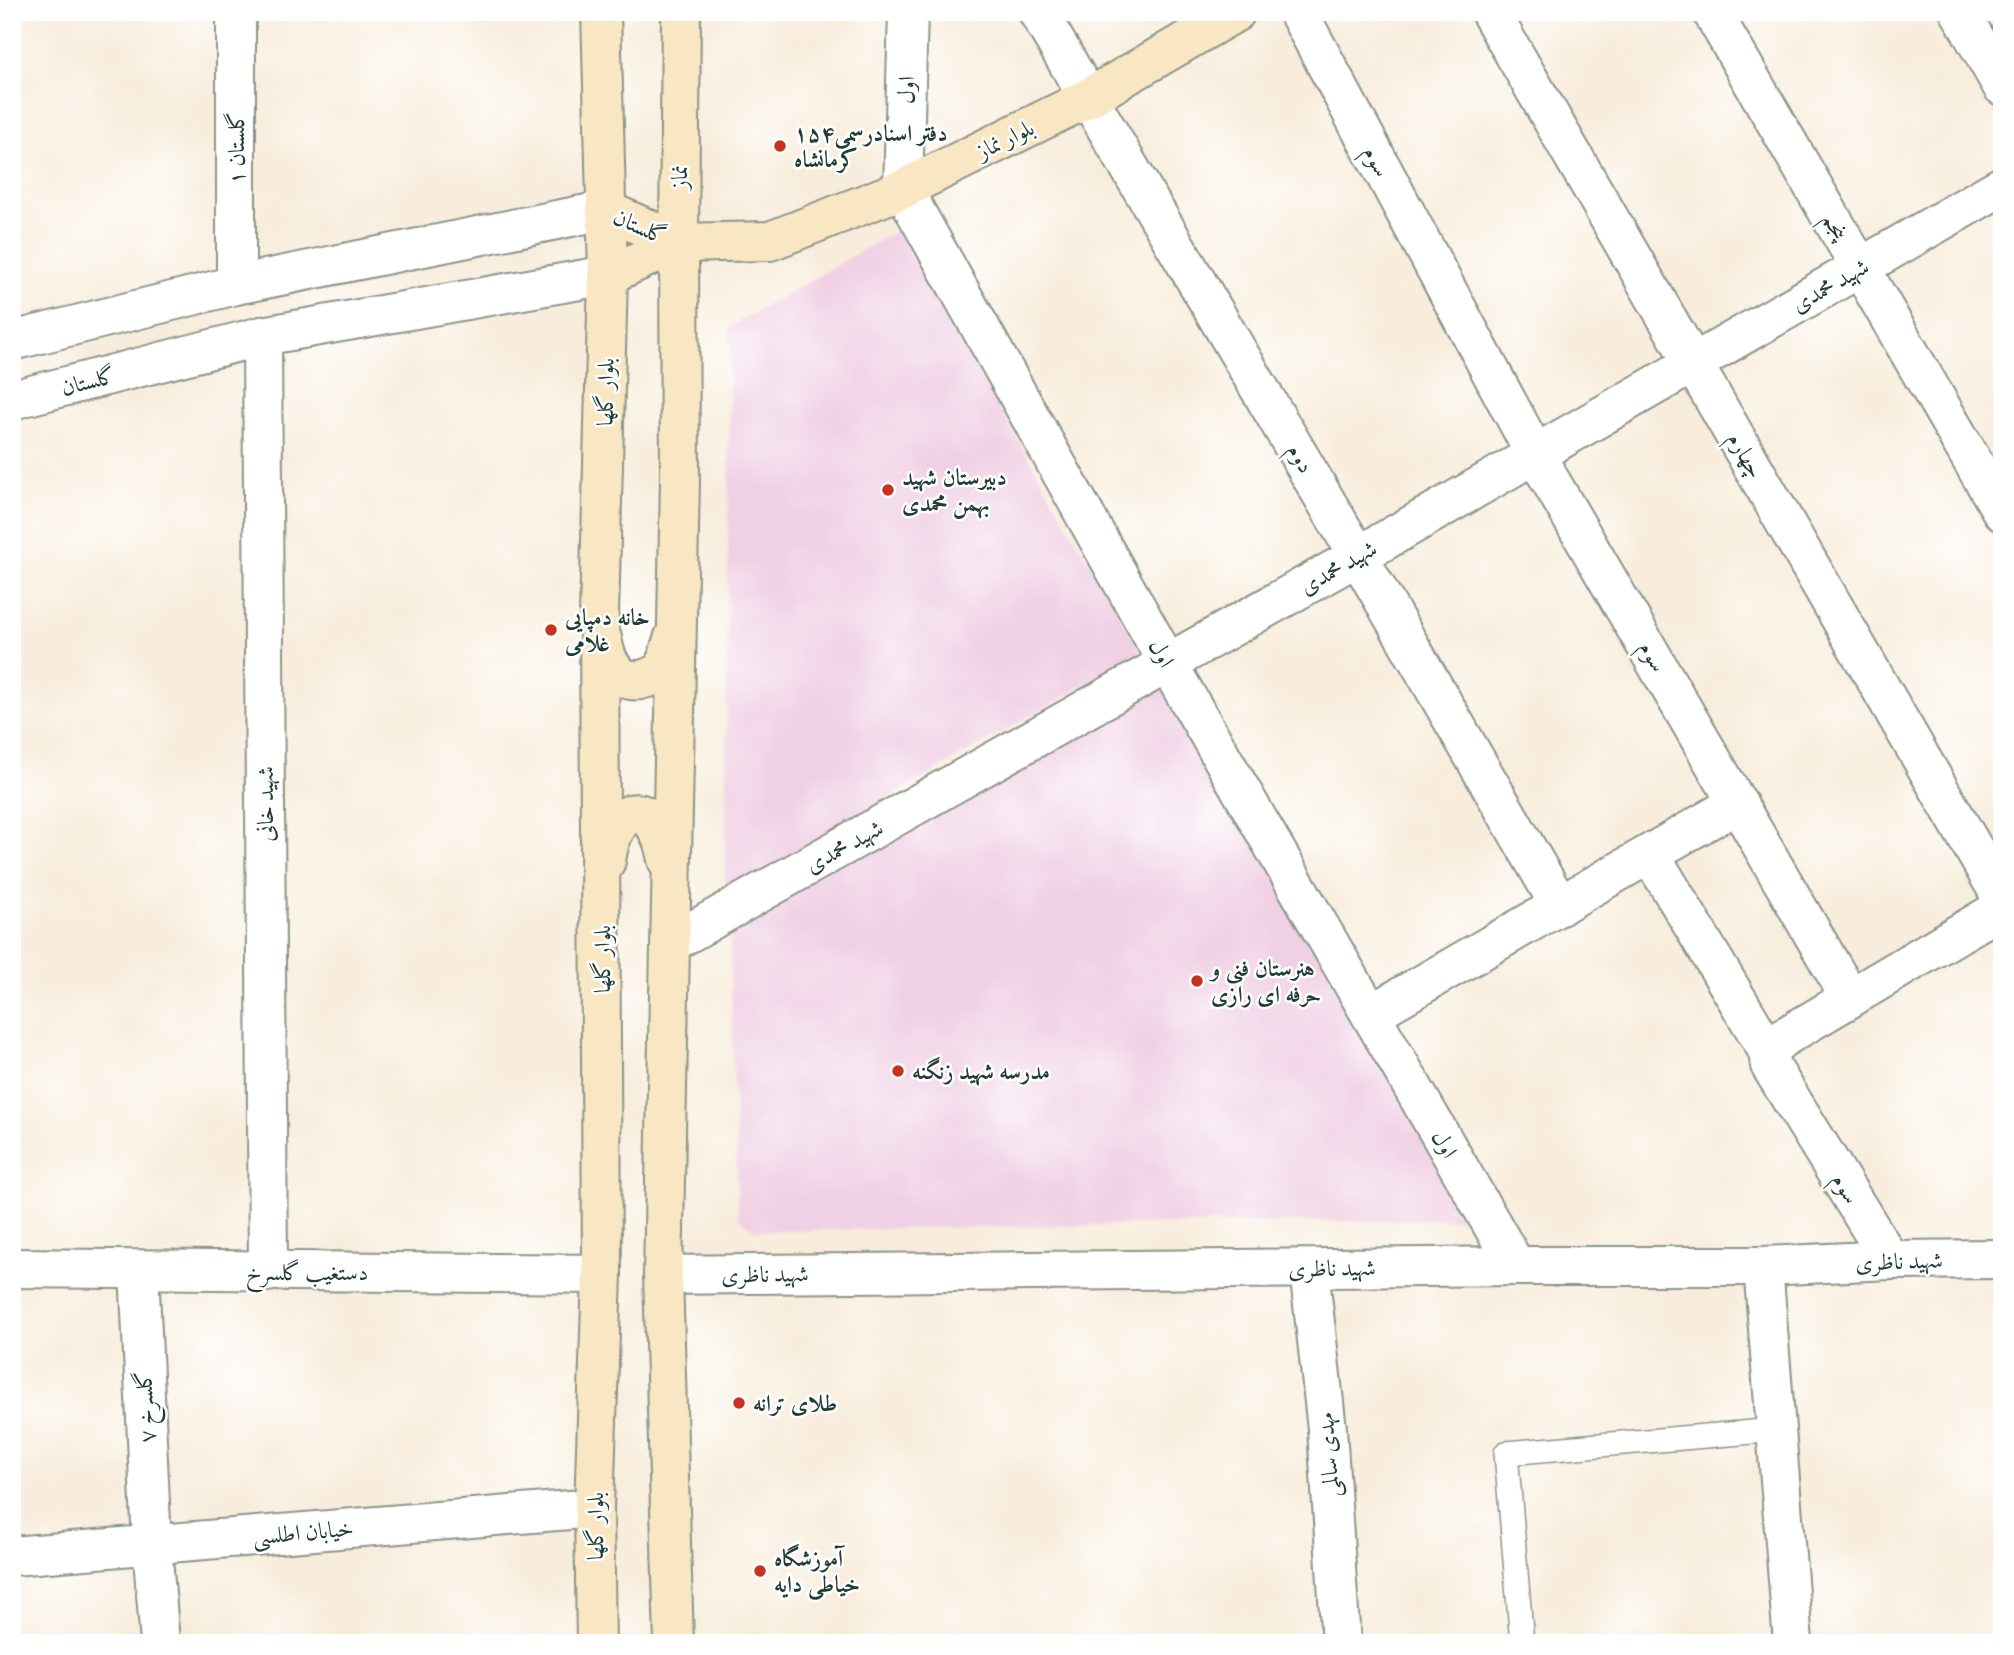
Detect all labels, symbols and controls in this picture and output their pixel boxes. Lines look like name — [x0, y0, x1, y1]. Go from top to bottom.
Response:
street label: اول — [891, 75, 921, 105]
street label: گلستان ۱ — [221, 111, 251, 185]
street label: بلوار نماز — [969, 112, 1039, 167]
place label: دفتر اسنادرسمی۱۵۴ کرمانشاه — [794, 118, 948, 174]
marker: دفتر اسنادرسمی۱۵۴ کرمانشاه — [772, 138, 788, 154]
street label: سوم — [1352, 140, 1398, 184]
street label: نماز — [664, 164, 694, 192]
street label: گلستان — [609, 201, 671, 251]
street label: پنجم — [1810, 207, 1857, 250]
street label: شهید محمدی — [1786, 251, 1874, 319]
street label: بلوار گلها — [589, 358, 621, 426]
street label: گلستان — [58, 360, 118, 402]
street label: چهارم — [1716, 426, 1771, 486]
street label: دوم — [1276, 437, 1322, 481]
place label: دبیرستان شهید بهمن محمدی — [902, 462, 1007, 519]
marker: دبیرستان شهید بهمن محمدی — [880, 482, 896, 498]
street label: شهید محمدی — [1294, 533, 1382, 601]
place label: خانه دمپایی غلامی — [564, 602, 650, 658]
marker: خانه دمپایی غلامی — [543, 622, 559, 638]
street label: اول — [1142, 633, 1182, 673]
street label: سوم — [1628, 635, 1674, 680]
street label: شهید خانی — [250, 766, 280, 842]
street label: شهید محمدی — [800, 812, 888, 880]
street label: بلوار گلها — [587, 925, 617, 993]
place label: هنرستان فنی و حرفه ای رازی — [1208, 953, 1321, 1009]
marker: هنرستان فنی و حرفه ای رازی — [1189, 973, 1205, 989]
place label: مدرسه شهید زنگنه — [912, 1056, 1050, 1086]
marker: مدرسه شهید زنگنه — [890, 1063, 906, 1079]
street label: اول — [1425, 1124, 1465, 1164]
street label: سوم — [1821, 1167, 1867, 1212]
street label: شهید ناظری — [1855, 1244, 1943, 1278]
street label: شهید ناظری — [1288, 1252, 1376, 1284]
street label: دستغیب گلسرخ — [246, 1257, 368, 1293]
street label: شهید ناظری — [721, 1258, 809, 1290]
street label: گلسرخ ۷ — [128, 1370, 168, 1444]
place label: طلای ترانه — [753, 1388, 837, 1418]
marker: طلای ترانه — [731, 1395, 747, 1411]
street label: مهدی سالمی — [1310, 1411, 1347, 1498]
street label: بلوار گلها — [580, 1492, 610, 1560]
street label: خیابان اطلسی — [251, 1513, 355, 1553]
place label: آموزشگاه خیاطی دایه — [774, 1543, 860, 1600]
marker: آموزشگاه خیاطی دایه — [752, 1563, 768, 1579]

